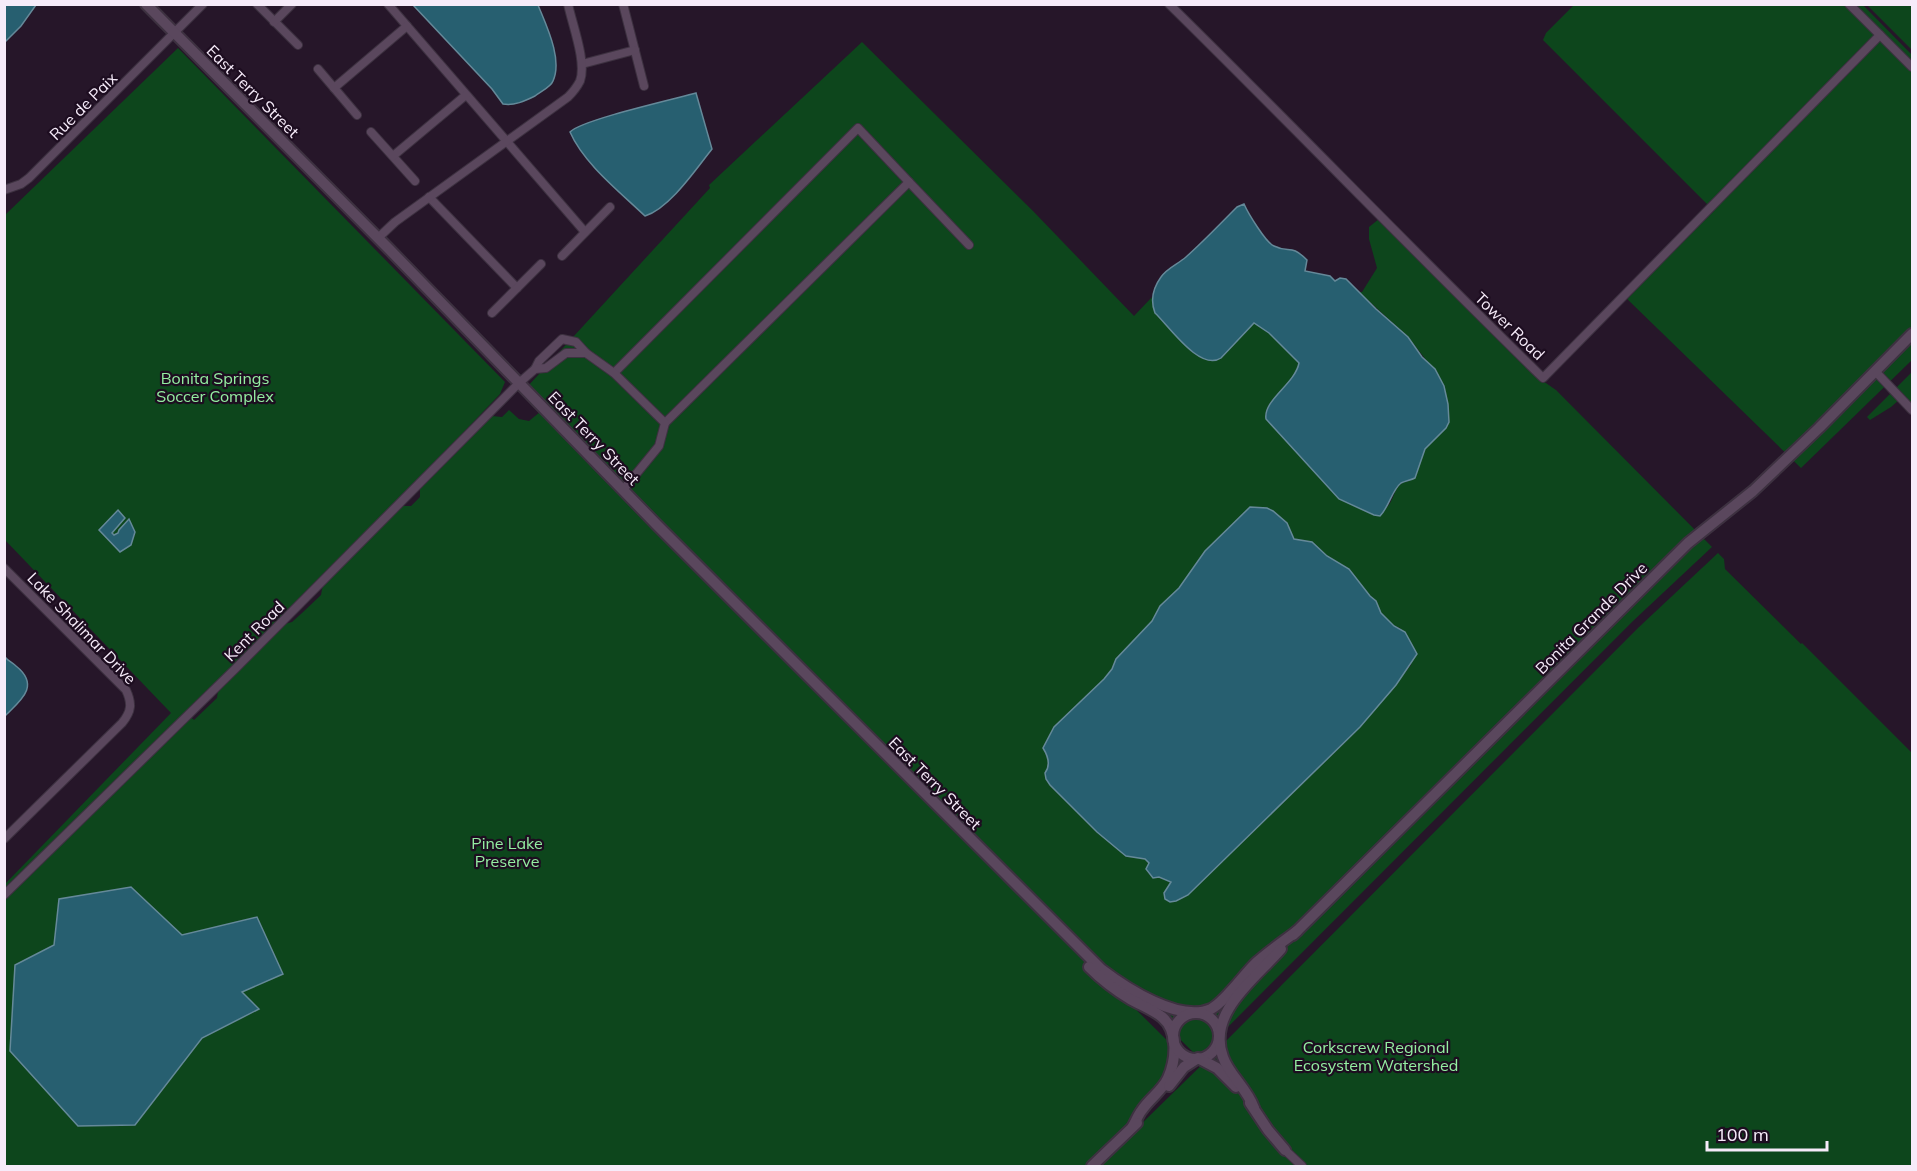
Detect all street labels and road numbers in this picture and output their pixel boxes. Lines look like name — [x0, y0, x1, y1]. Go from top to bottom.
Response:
street label: East Terry Street — [203, 41, 304, 142]
street label: Rue de Paix — [45, 68, 121, 144]
street label: Tower Road — [1471, 288, 1549, 364]
street label: East Terry Street — [544, 387, 644, 489]
street label: Bonita Grande Drive — [1531, 558, 1651, 678]
street label: Lake Shalimar Drive — [23, 568, 141, 688]
street label: Kent Road — [220, 597, 288, 665]
street label: East Terry Street — [885, 733, 986, 834]

